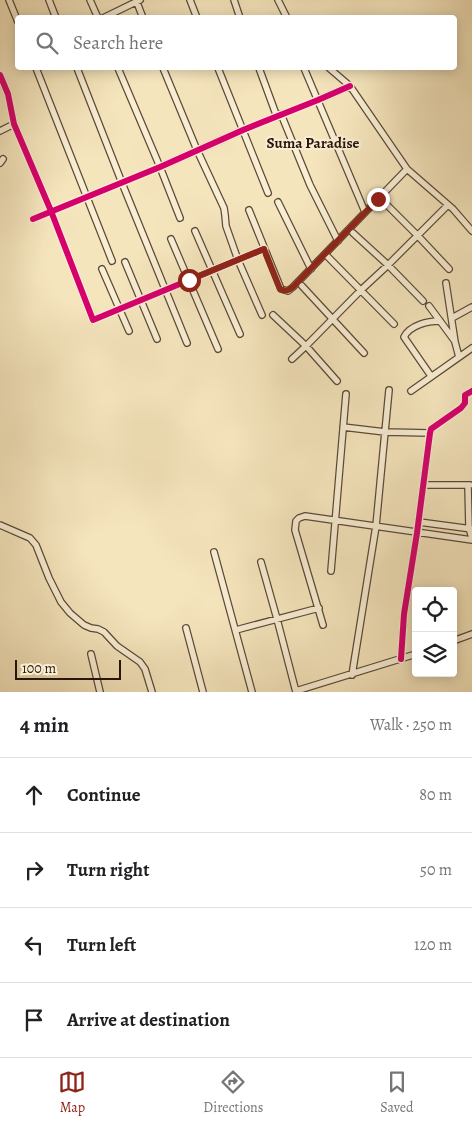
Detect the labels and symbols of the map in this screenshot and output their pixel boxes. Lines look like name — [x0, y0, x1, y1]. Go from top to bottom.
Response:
district label: Suma Paradise — [266, 133, 360, 153]
route end — [367, 188, 390, 211]
route start — [178, 269, 201, 292]
scale bar — [15, 657, 121, 680]

